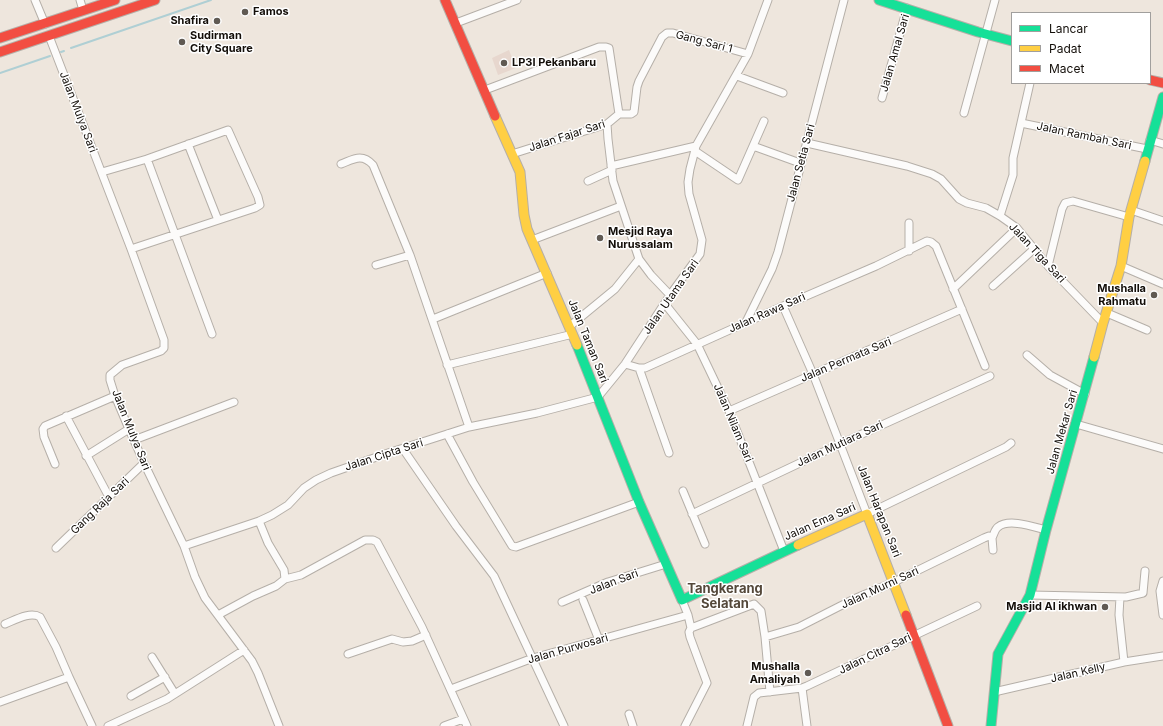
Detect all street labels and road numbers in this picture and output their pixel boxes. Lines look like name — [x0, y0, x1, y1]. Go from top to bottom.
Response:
street label: Jalan Amal Sari — [878, 13, 912, 93]
street label: Gang Sari 1 — [674, 28, 734, 56]
street label: Jalan Mulya Sari — [56, 70, 100, 154]
street label: Jalan Fajar Sari — [527, 117, 607, 155]
street label: Jalan Rambah Sari — [1035, 120, 1133, 152]
street label: Jalan Setia Sari — [784, 123, 818, 203]
street label: Jalan Tiga Sari — [1006, 220, 1068, 286]
street label: Jalan Utama Sari — [640, 257, 702, 337]
street label: Jalan Rawa Sari — [727, 290, 807, 336]
street label: Jalan Taman Sari — [565, 297, 611, 385]
street label: Jalan Permata Sari — [799, 335, 893, 385]
street label: Jalan Nilam Sari — [711, 382, 755, 464]
street label: Jalan Mulya Sari — [109, 388, 153, 472]
street label: Jalan Mekar Sari — [1044, 388, 1080, 476]
street label: Jalan Mutiara Sari — [795, 418, 885, 470]
street label: Jalan Cipta Sari — [343, 436, 425, 474]
street label: Jalan Harapan Sari — [854, 463, 904, 559]
street label: Gang Raja Sari — [68, 475, 132, 537]
street label: Jalan Ema Sari — [782, 500, 858, 544]
street label: Jalan Murni Sari — [839, 564, 921, 612]
street label: Jalan Sari — [588, 567, 640, 597]
street label: Jalan Purwosari — [526, 631, 610, 667]
street label: Jalan Citra Sari — [837, 631, 913, 677]
street label: Jalan Kelly — [1049, 660, 1107, 686]

